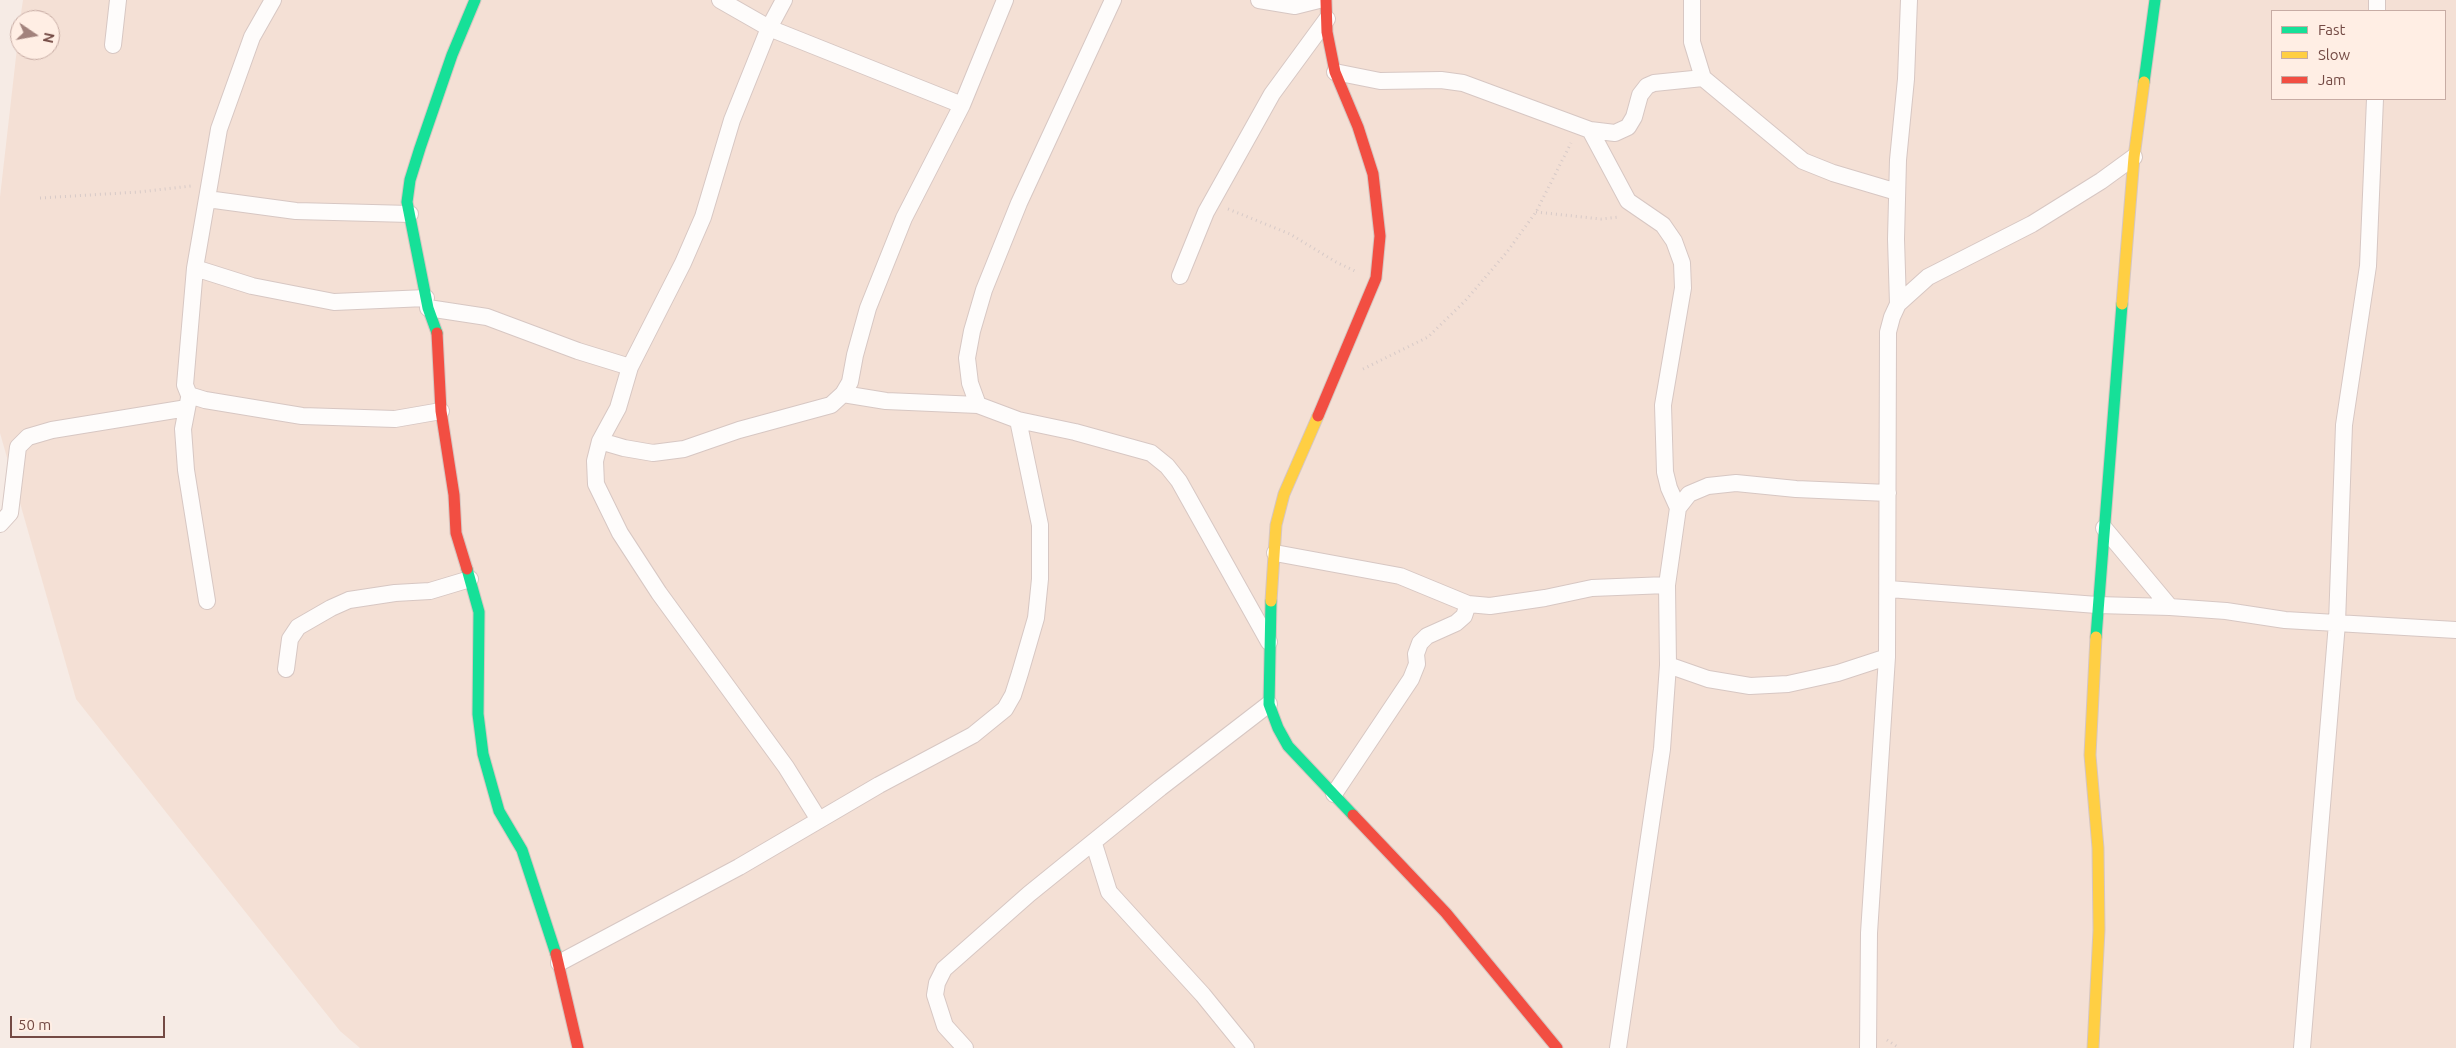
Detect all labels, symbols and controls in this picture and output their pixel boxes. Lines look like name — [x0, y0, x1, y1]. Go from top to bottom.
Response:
north arrow — [10, 10, 60, 60]
legend — [2271, 10, 2446, 100]
text: Fast — [2318, 21, 2345, 38]
text: N — [40, 31, 58, 45]
text: Slow — [2318, 46, 2350, 63]
text: Jam — [2318, 71, 2346, 88]
scale bar — [12, 1006, 168, 1038]
text: 50 m — [18, 1016, 51, 1033]

